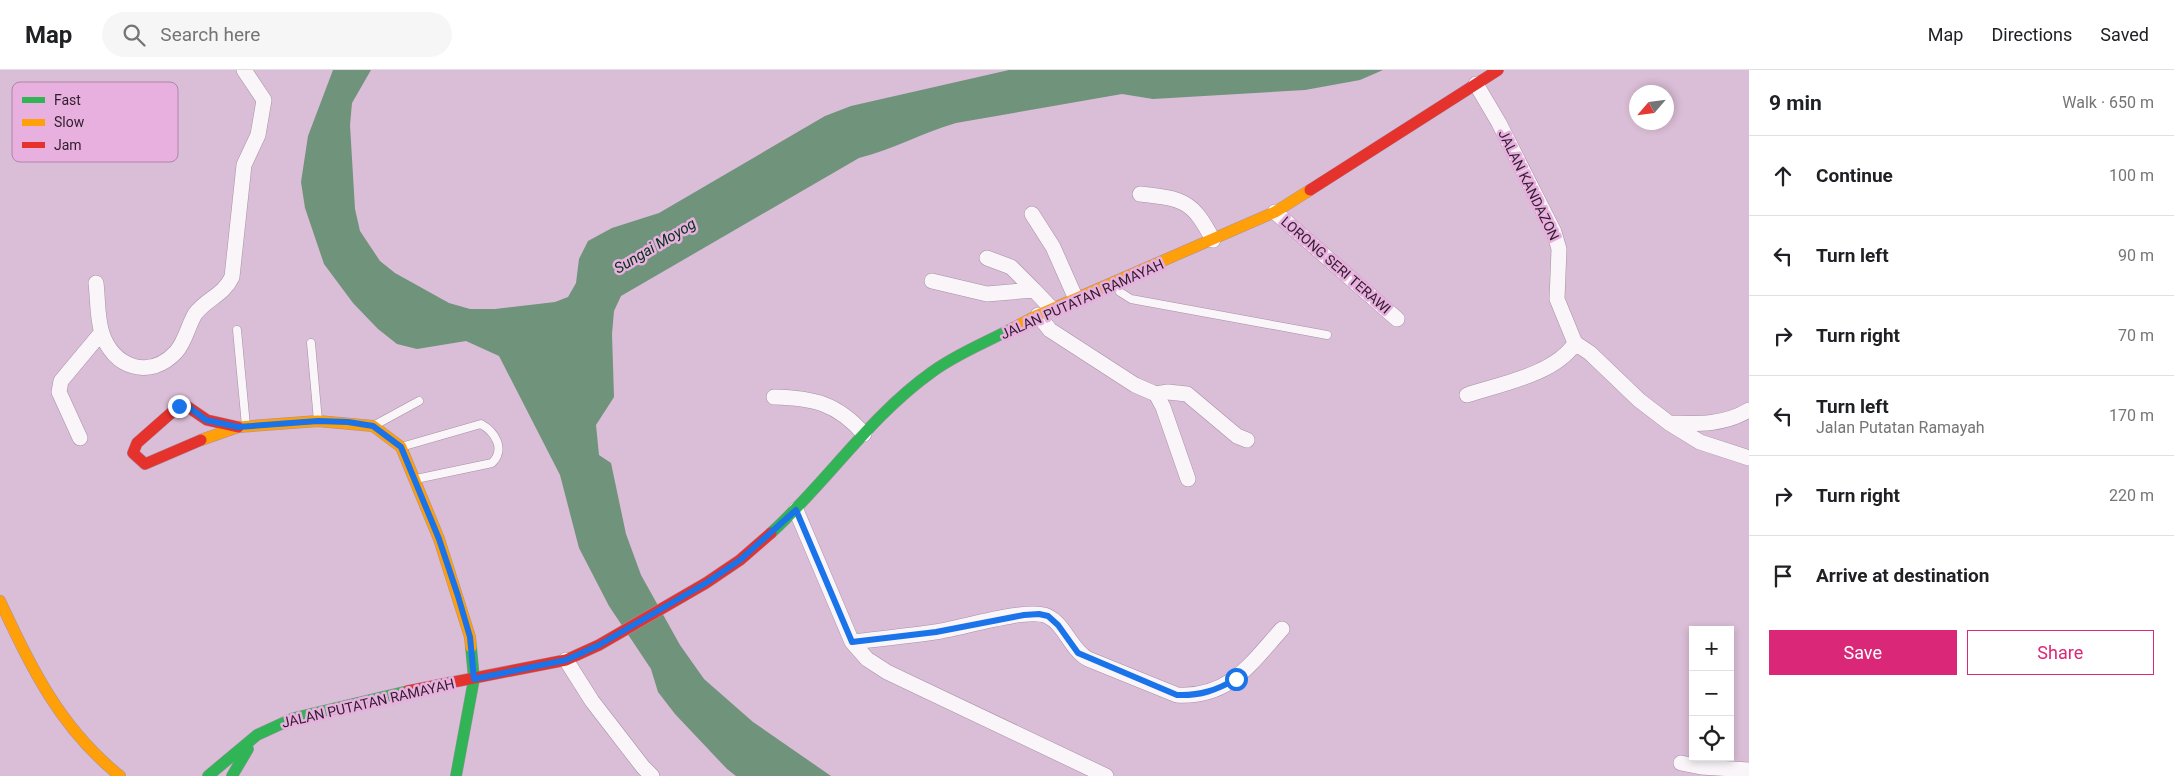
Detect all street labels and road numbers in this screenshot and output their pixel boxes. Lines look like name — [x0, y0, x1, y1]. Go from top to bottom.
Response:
street label: JALAN KANDAZON — [1495, 127, 1563, 243]
street label: LORONG SERI TERAWI — [1278, 213, 1394, 317]
street label: JALAN PUTATAN RAMAYAH — [998, 256, 1166, 342]
street label: JALAN PUTATAN RAMAYAH — [280, 675, 456, 731]

